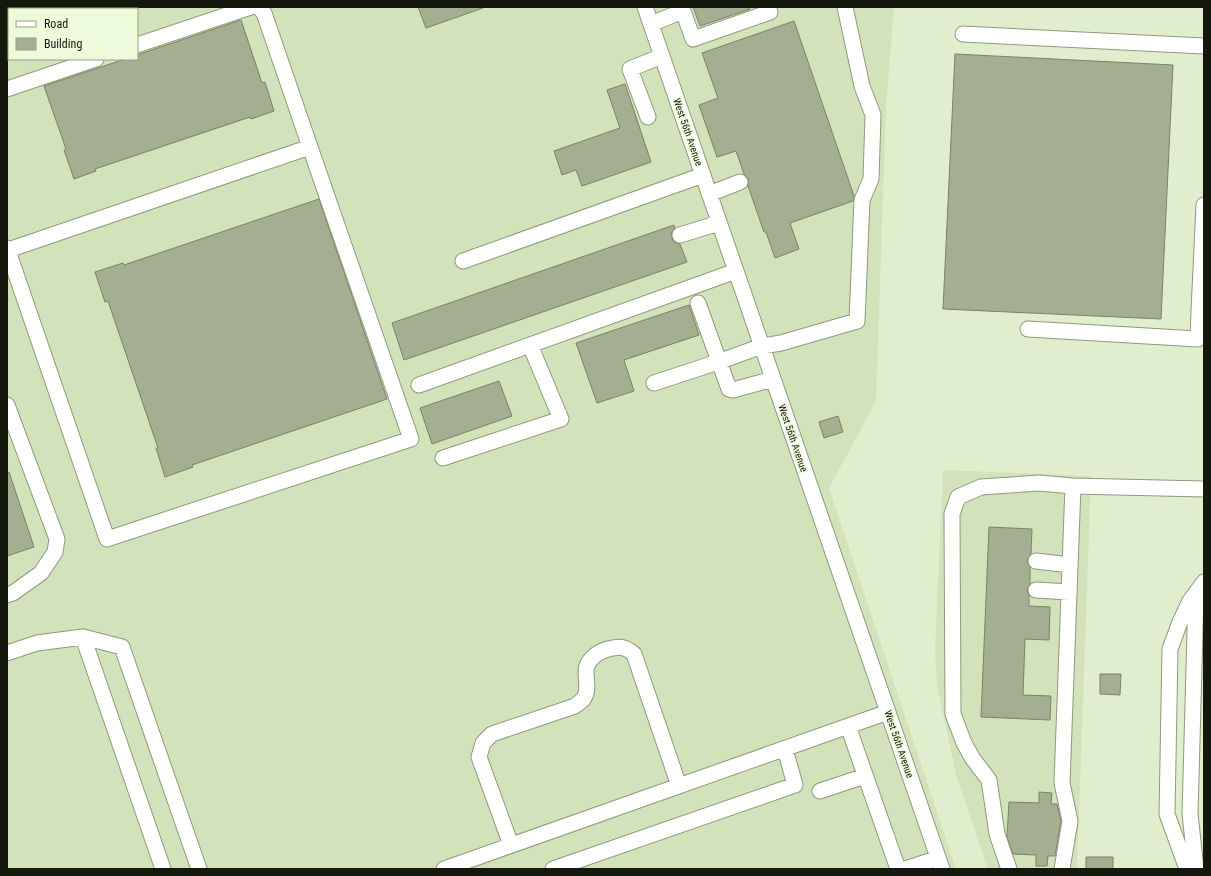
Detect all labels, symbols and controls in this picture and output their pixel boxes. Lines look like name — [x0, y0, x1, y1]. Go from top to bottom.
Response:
legend — [8, 8, 138, 60]
text: Road — [44, 17, 68, 31]
text: Building — [44, 37, 82, 51]
street label: West 56th Avenue — [671, 97, 705, 168]
street label: West 56th Avenue — [776, 403, 810, 474]
street label: West 56th Avenue — [882, 709, 916, 780]

